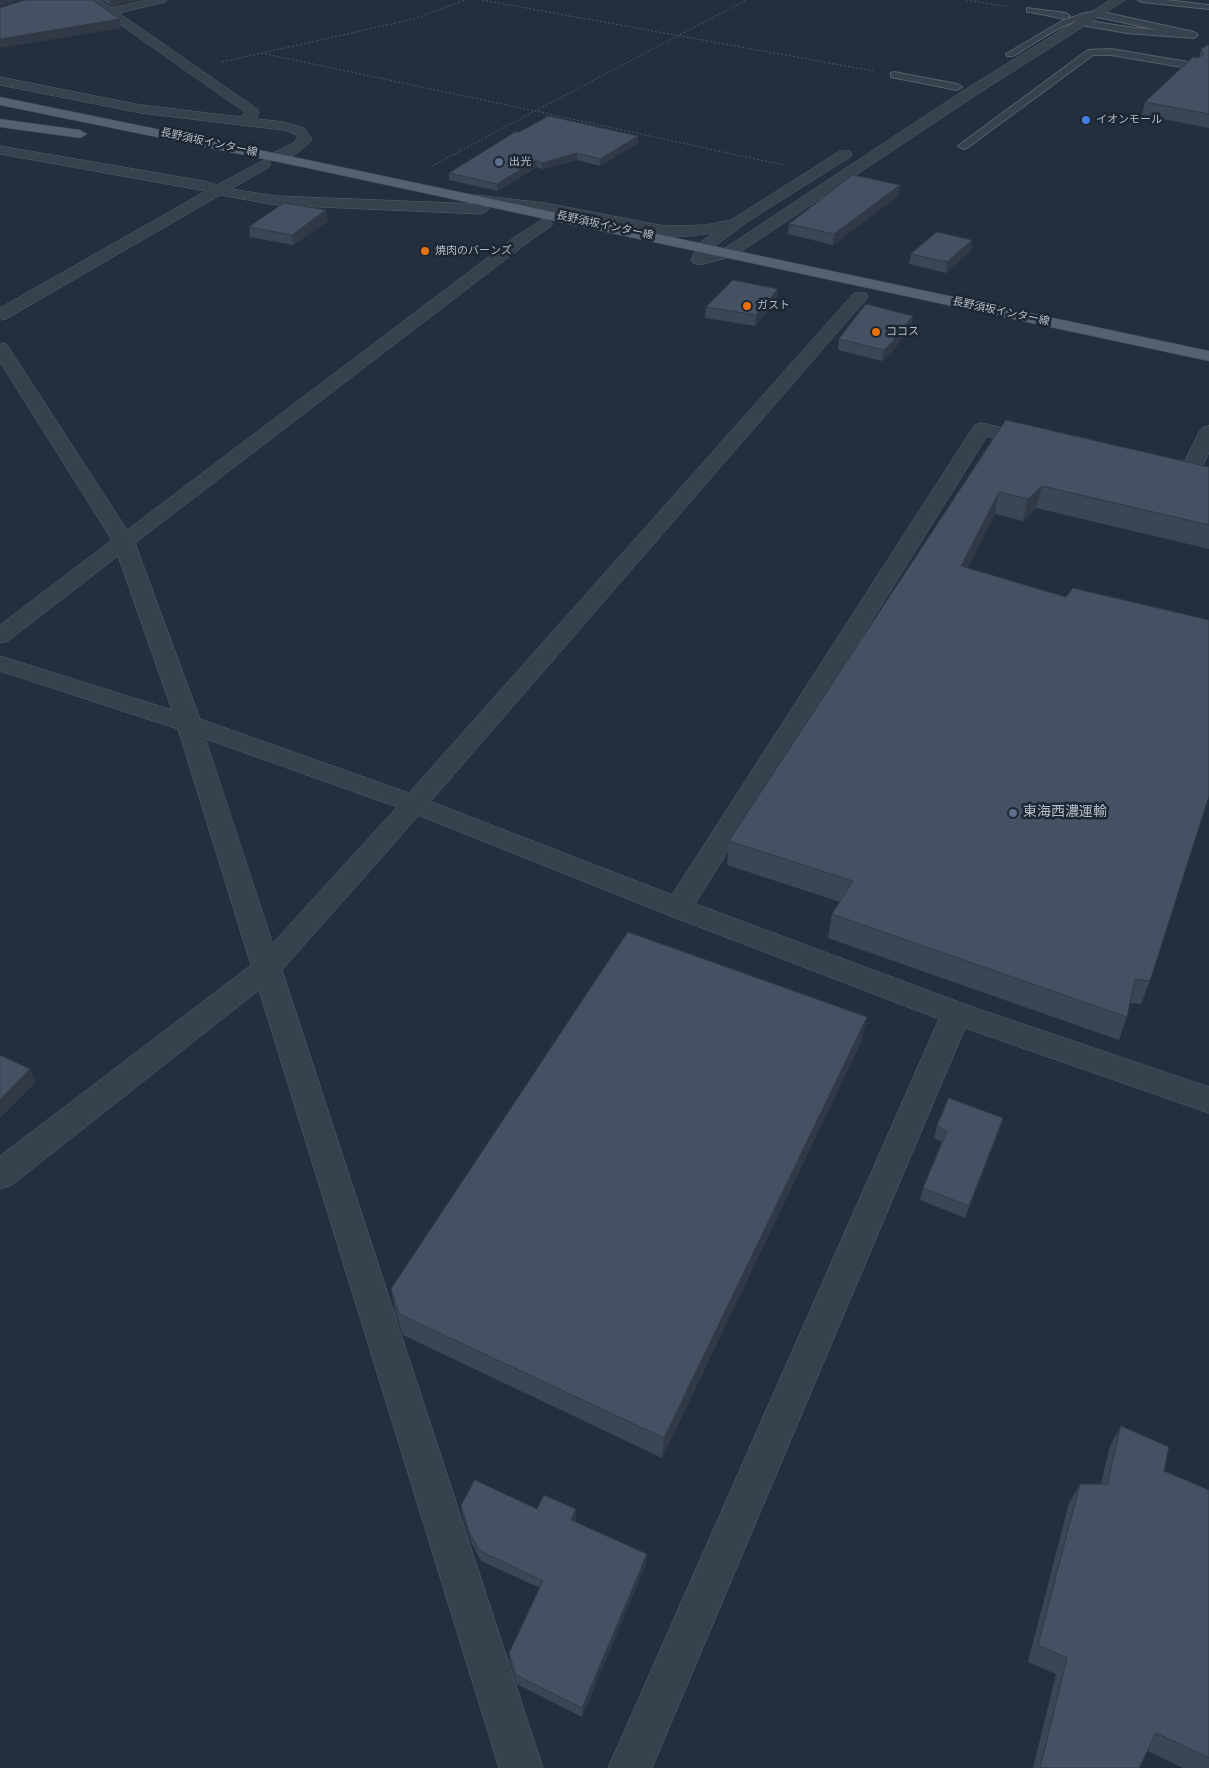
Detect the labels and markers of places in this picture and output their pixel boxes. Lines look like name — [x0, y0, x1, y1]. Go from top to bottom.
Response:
place label: イオンモール — [1096, 113, 1162, 127]
marker: イオンモール — [1080, 114, 1092, 126]
place label: 出光 — [509, 155, 531, 169]
marker: 出光 — [493, 156, 505, 168]
place label: 焼肉のバーンズ — [435, 244, 512, 258]
marker: 焼肉のバーンズ — [419, 245, 431, 257]
place label: ガスト — [757, 299, 790, 313]
marker: ガスト — [741, 300, 753, 312]
place label: ココス — [886, 325, 919, 339]
marker: ココス — [870, 326, 882, 338]
place label: 東海西濃運輸 — [1023, 805, 1107, 821]
marker: 東海西濃運輸 — [1007, 807, 1019, 819]

